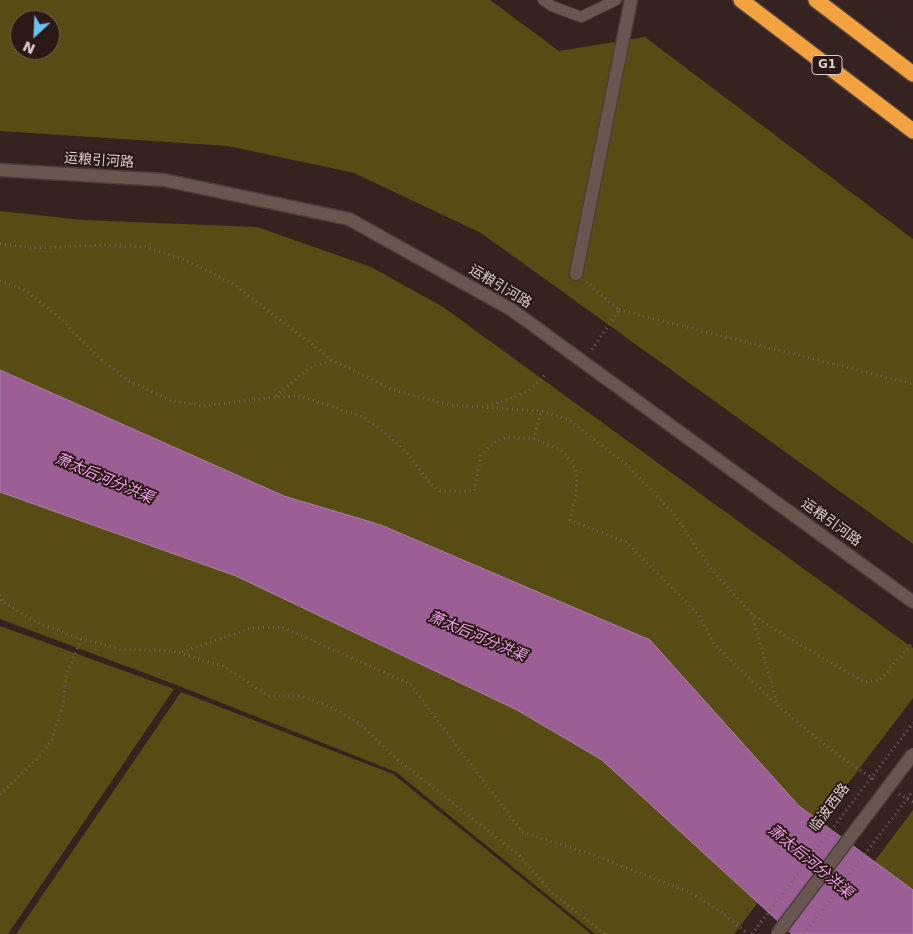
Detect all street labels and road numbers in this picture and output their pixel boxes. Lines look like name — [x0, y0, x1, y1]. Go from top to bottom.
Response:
road number: G1 — [812, 56, 842, 74]
street label: 运粮引河路 — [63, 150, 135, 172]
street label: 运粮引河路 — [466, 262, 534, 312]
street label: 运粮引河路 — [798, 496, 864, 550]
street label: 临波西路 — [806, 781, 854, 835]

